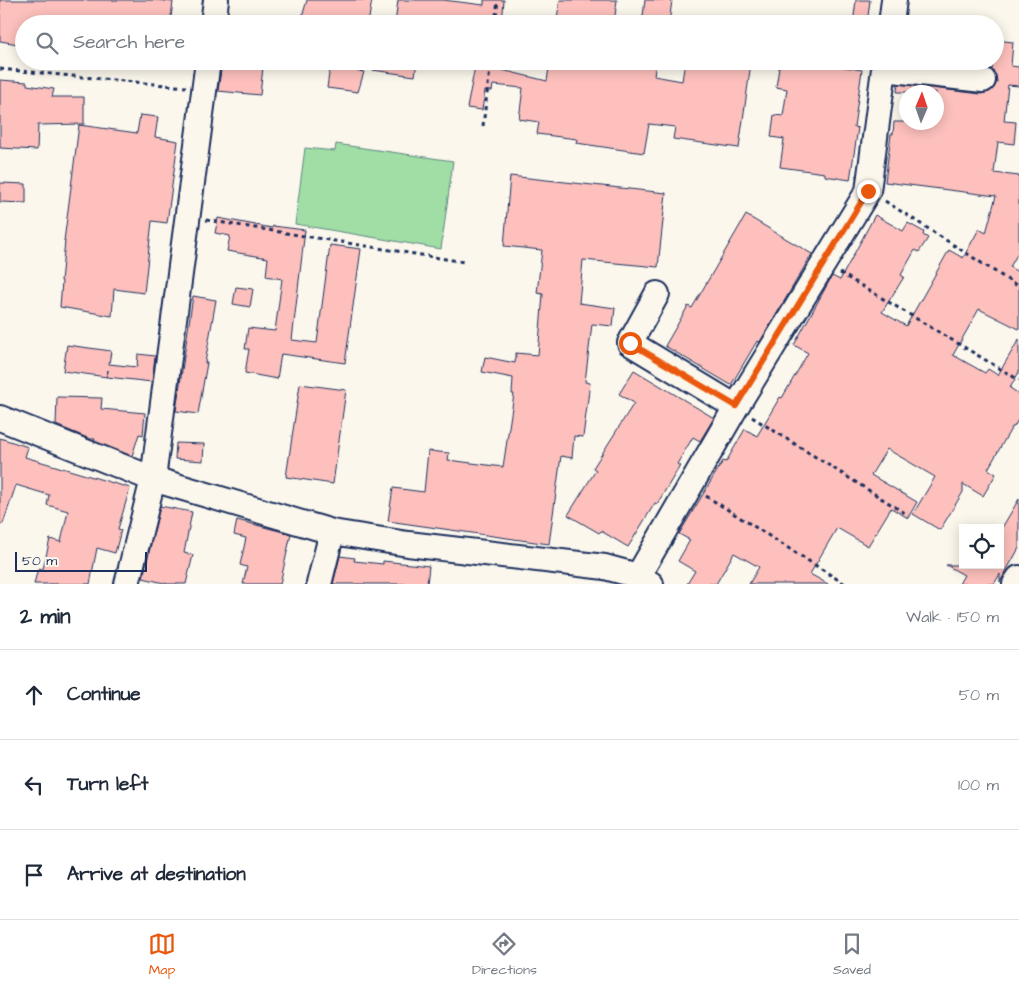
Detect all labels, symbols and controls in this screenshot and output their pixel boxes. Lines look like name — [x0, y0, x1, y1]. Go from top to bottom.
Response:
search box — [15, 15, 1004, 70]
icon: search — [33, 29, 61, 57]
text: Search here — [73, 29, 185, 56]
north arrow — [899, 85, 944, 130]
route end — [857, 180, 880, 203]
route start — [619, 332, 642, 355]
map controls — [959, 524, 1004, 569]
button: locate — [959, 524, 1004, 569]
scale bar — [15, 549, 148, 572]
text: 50 m — [22, 551, 57, 571]
text: 2 min — [20, 602, 70, 631]
text: Walk · 150 m — [906, 606, 999, 628]
icon: ahead — [20, 681, 48, 709]
text: Continue — [67, 681, 141, 708]
text: 50 m — [959, 684, 999, 706]
icon: left — [20, 771, 48, 799]
text: Turn left — [67, 771, 148, 798]
text: 100 m — [958, 774, 999, 796]
icon: arrive — [20, 861, 48, 889]
text: Arrive at destination — [67, 861, 246, 888]
tab: Map — [148, 930, 176, 980]
tab: Directions — [472, 930, 537, 980]
tab: Saved — [833, 930, 871, 980]

